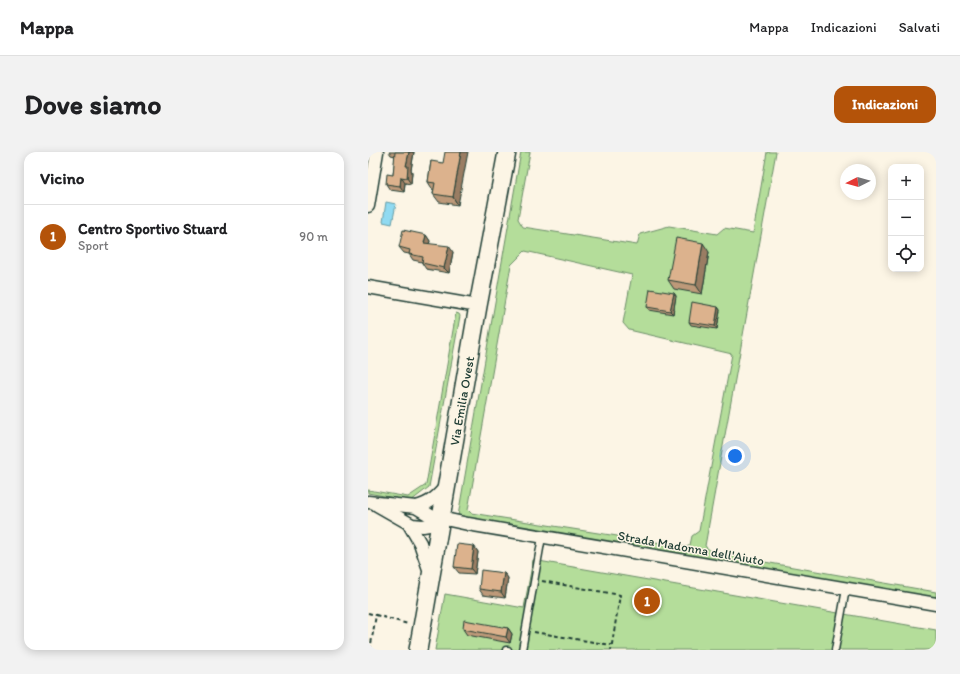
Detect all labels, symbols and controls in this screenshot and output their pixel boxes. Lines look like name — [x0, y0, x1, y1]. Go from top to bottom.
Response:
text: Mappa — [20, 16, 74, 39]
text: Mappa — [749, 19, 789, 36]
text: Indicazioni — [811, 19, 877, 36]
text: Salvati — [899, 19, 940, 36]
button: Indicazioni — [834, 86, 936, 123]
text: Dove siamo — [24, 87, 161, 121]
north arrow — [840, 164, 876, 200]
map controls — [888, 164, 924, 272]
button: + — [888, 164, 924, 200]
text: Vicino — [40, 168, 84, 188]
button: − — [888, 200, 924, 236]
text: Centro Sportivo Stuard — [78, 220, 227, 238]
text: 1 — [50, 229, 56, 244]
text: 90 m — [299, 229, 328, 244]
button: locate — [888, 236, 924, 272]
text: Sport — [78, 238, 109, 253]
street label: Via Emilia Ovest — [447, 355, 477, 447]
your location — [725, 446, 745, 466]
street label: Strada Madonna dell'Aiuto — [617, 528, 766, 568]
pin: 1 — [634, 586, 660, 616]

